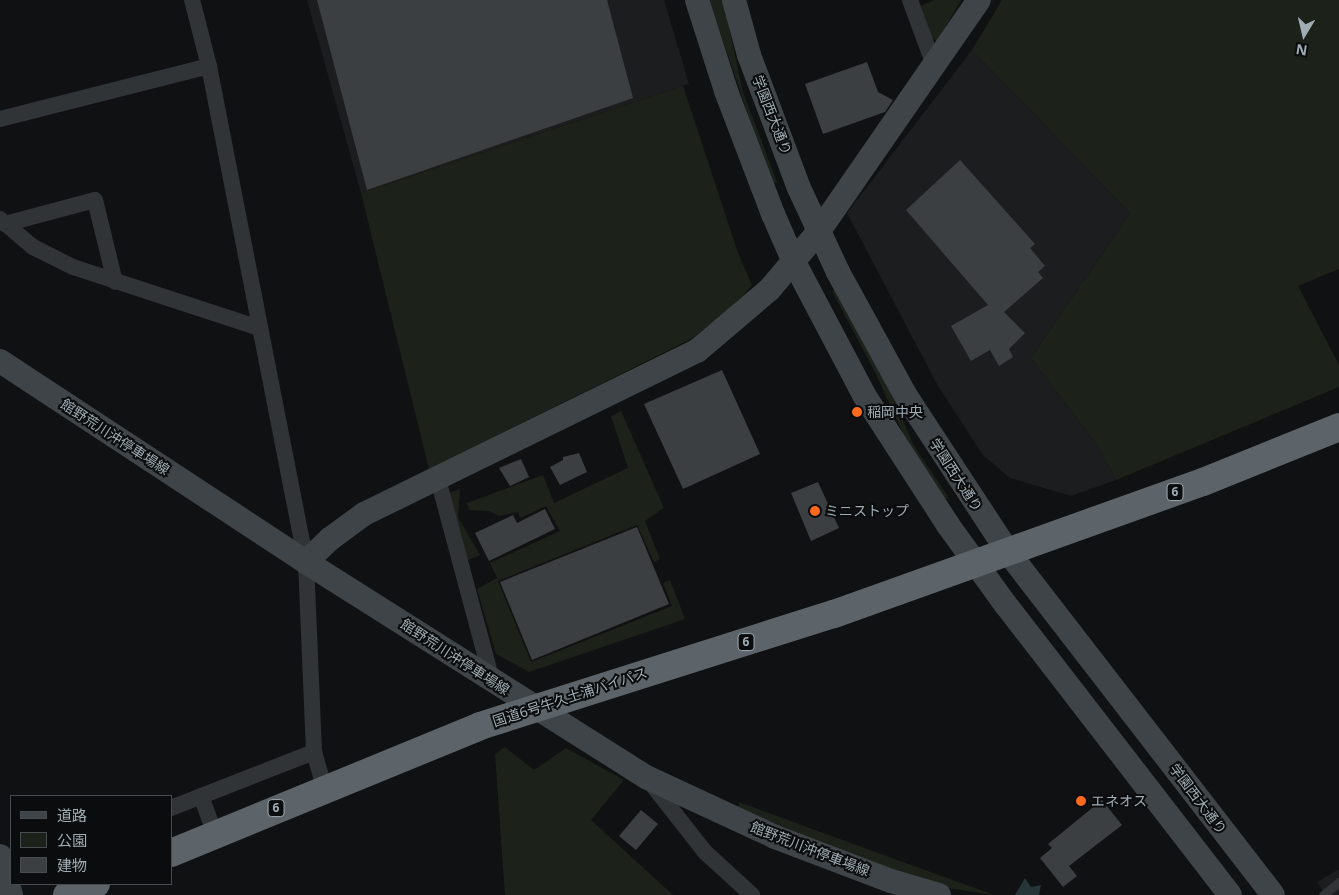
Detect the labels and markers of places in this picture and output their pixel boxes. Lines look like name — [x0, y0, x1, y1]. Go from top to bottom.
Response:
place label: 稲岡中央 — [867, 404, 923, 420]
marker: 稲岡中央 — [851, 406, 863, 418]
place label: ミニストップ — [825, 503, 909, 519]
marker: ミニストップ — [809, 505, 821, 517]
place label: エネオス — [1091, 793, 1147, 809]
marker: エネオス — [1075, 795, 1087, 807]

